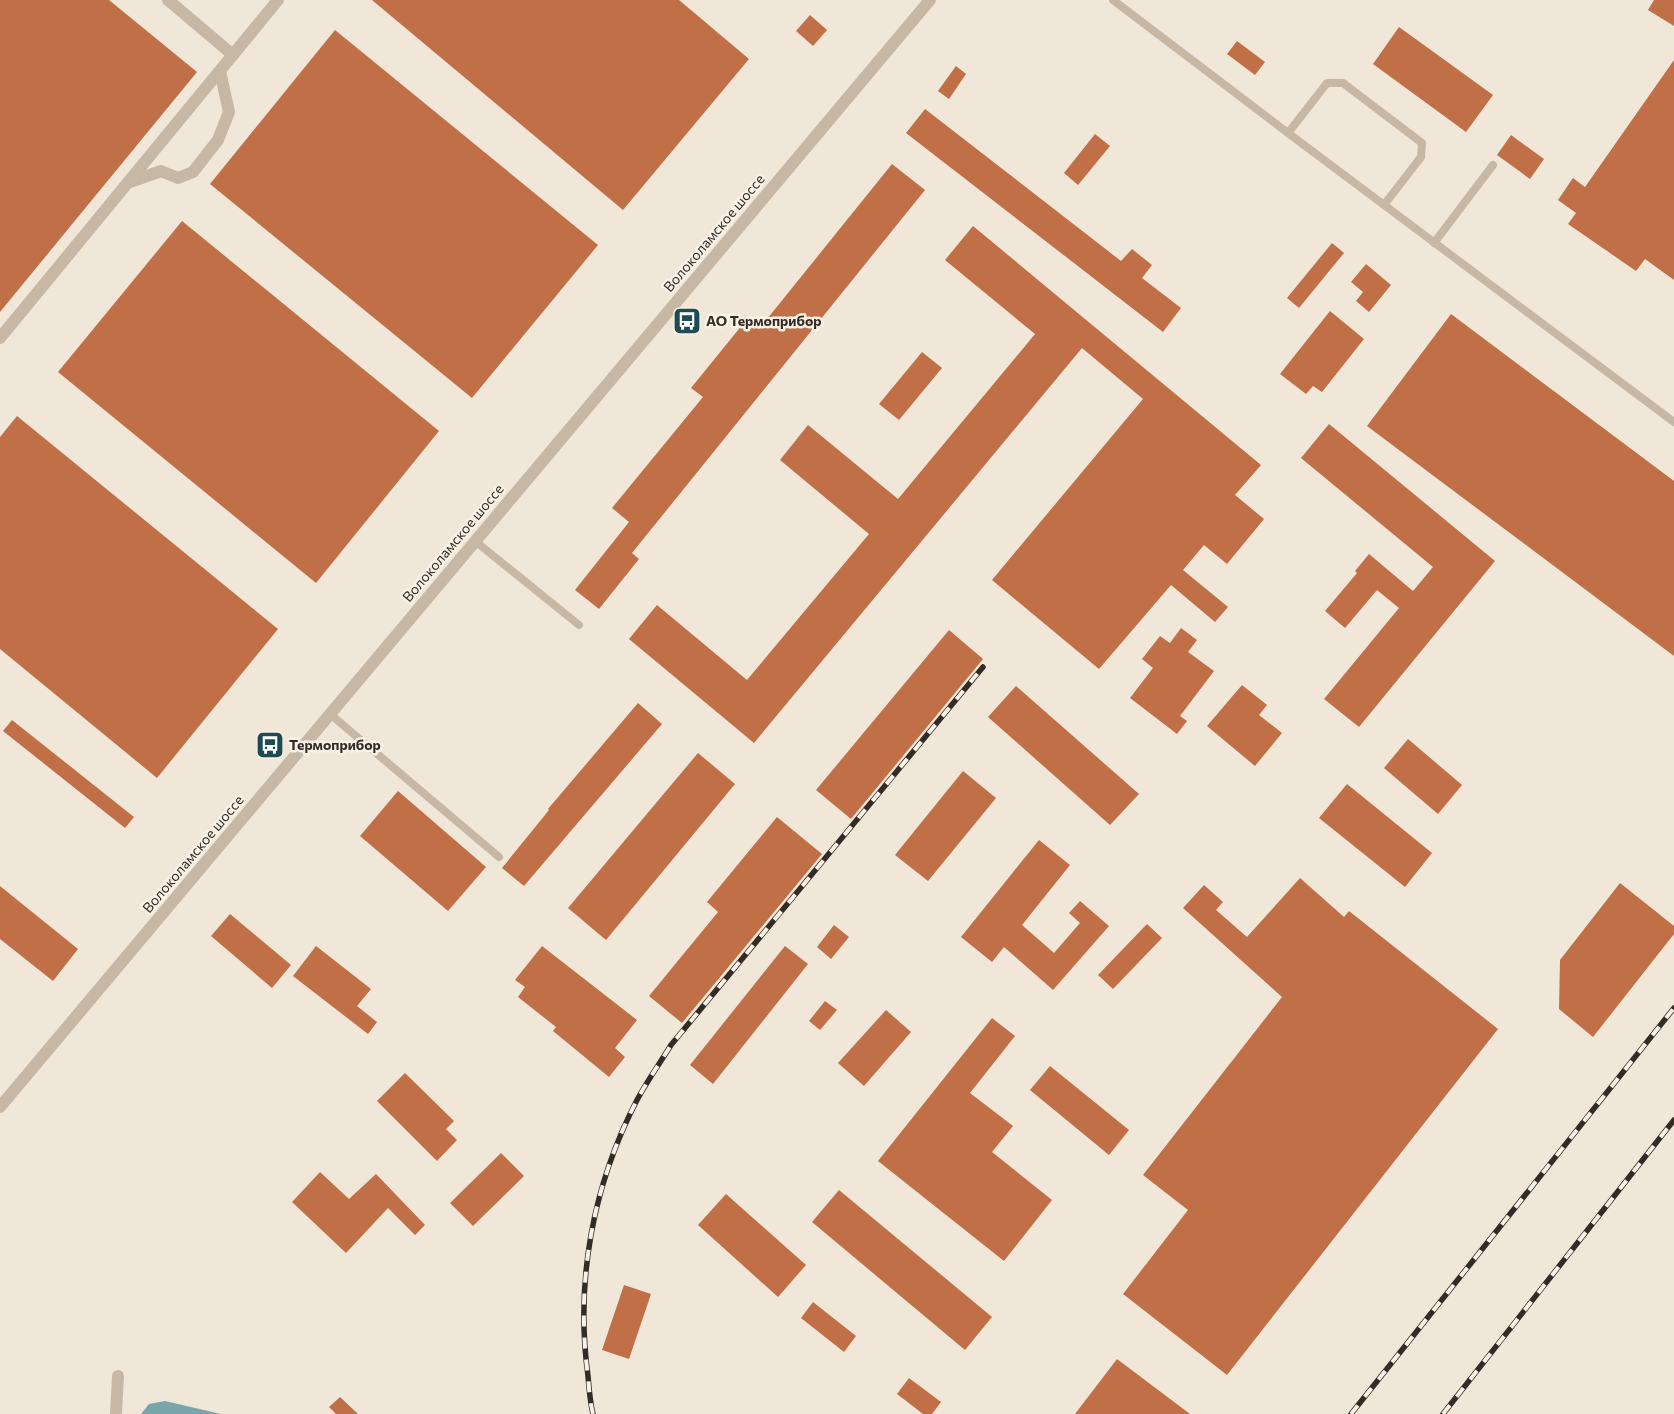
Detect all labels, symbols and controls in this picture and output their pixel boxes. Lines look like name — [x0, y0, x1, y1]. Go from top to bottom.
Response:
street label: Волоколамское шоссе — [659, 170, 768, 295]
bus stop icon: АО Термоприбор — [672, 306, 702, 336]
place label: АО Термоприбор — [706, 312, 822, 329]
street label: Волоколамское шоссе — [398, 480, 507, 605]
bus stop icon: Термоприбор — [255, 730, 285, 760]
place label: Термоприбор — [289, 736, 381, 753]
street label: Волоколамское шоссе — [138, 791, 247, 916]

